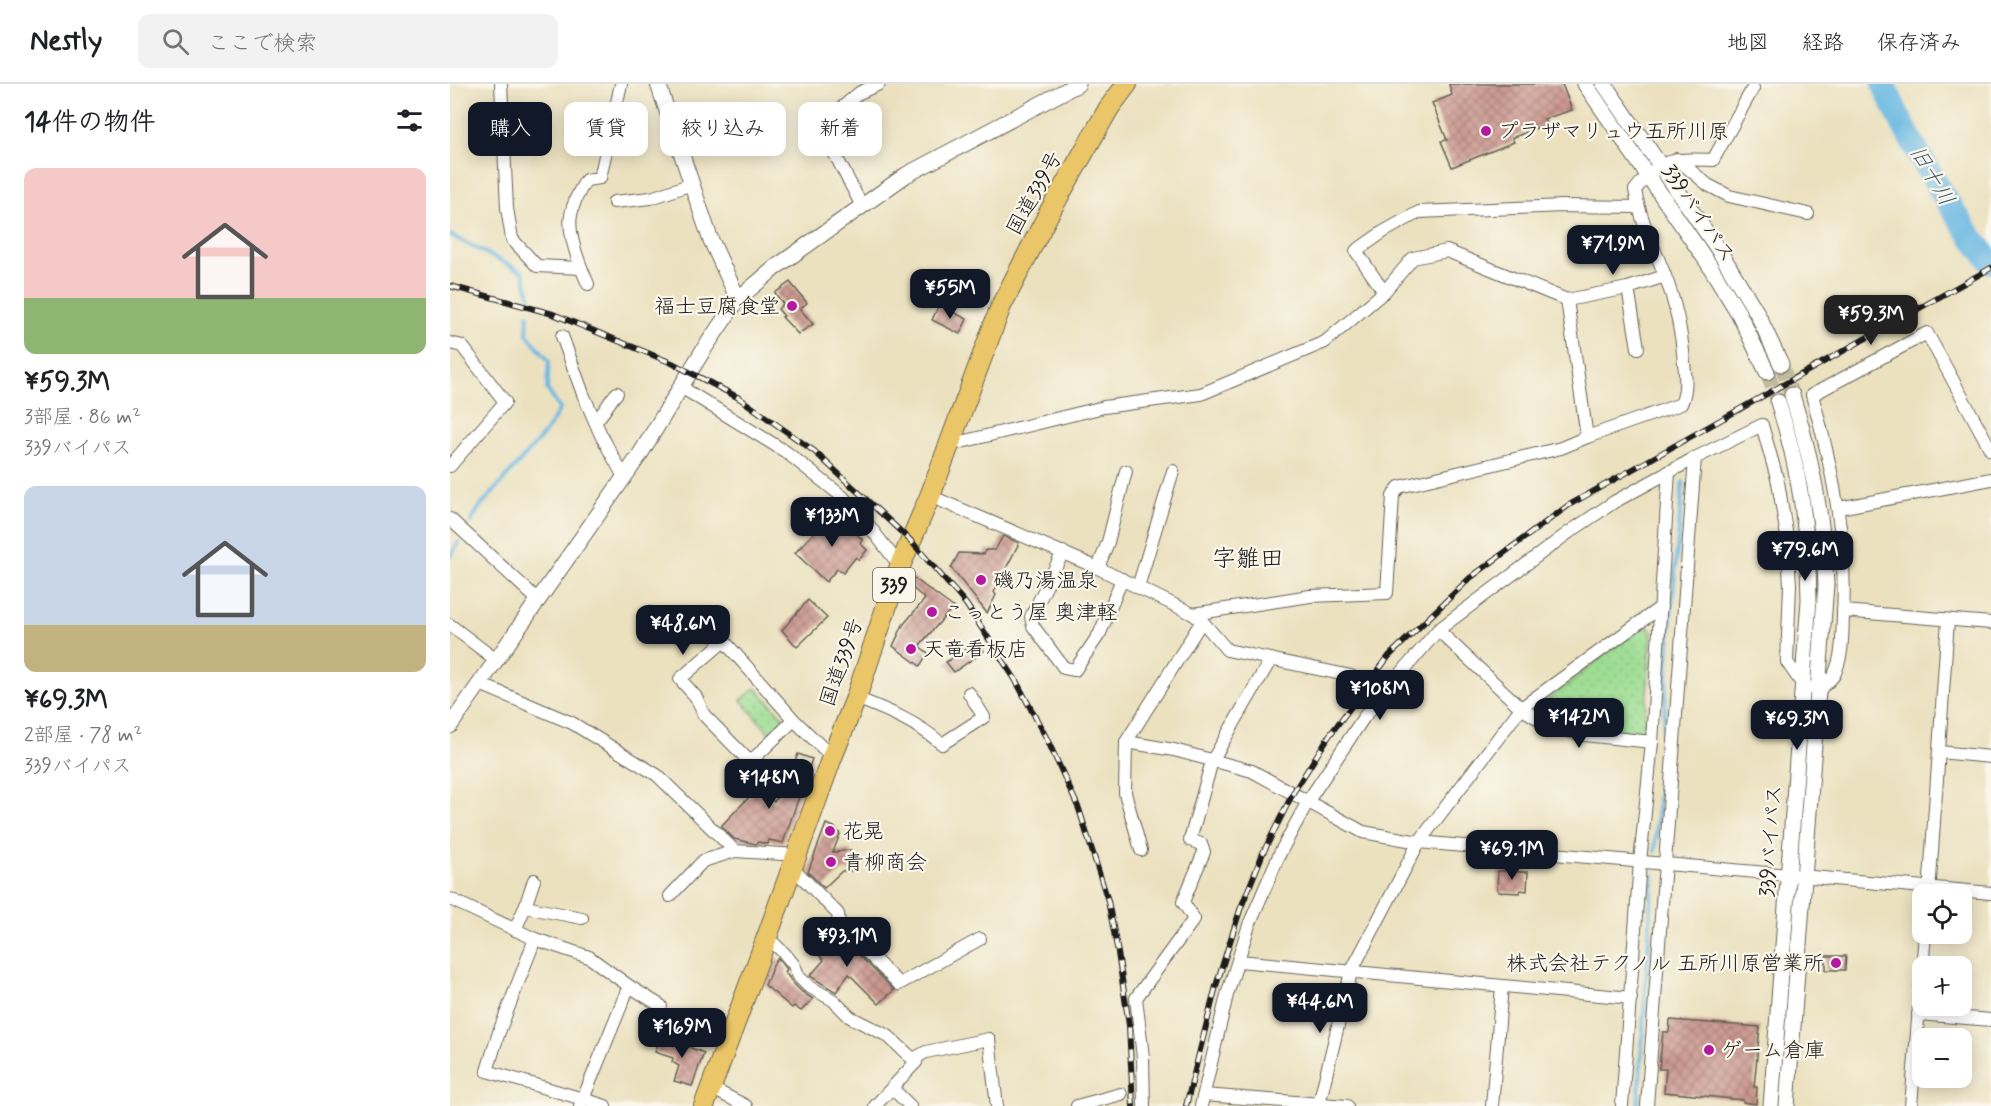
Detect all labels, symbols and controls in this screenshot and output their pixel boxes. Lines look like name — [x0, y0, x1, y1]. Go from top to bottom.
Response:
search box — [138, 14, 558, 68]
text: Nestly — [30, 23, 102, 60]
icon: search — [159, 25, 192, 58]
text: 地図 — [1727, 29, 1769, 57]
text: 経路 — [1802, 29, 1844, 57]
text: 保存済み — [1877, 29, 1961, 57]
text: ここで検索 — [207, 30, 317, 58]
chip: 購入 — [468, 102, 552, 156]
chip: 賃貸 — [564, 102, 648, 156]
chip: 絞り込み — [660, 102, 786, 156]
chip: 新着 — [798, 102, 882, 156]
icon: filters — [393, 104, 426, 137]
text: 14件の物件 — [24, 106, 155, 140]
place label: プラザマリュウ五所川原 — [1498, 118, 1729, 146]
marker: プラザマリュウ五所川原 — [1479, 124, 1493, 138]
water label: 旧十川 — [1902, 141, 1960, 212]
street label: 国道339号 — [1000, 146, 1070, 241]
street label: 339バイパス — [1655, 159, 1741, 268]
icon: home — [171, 207, 279, 315]
pin: ¥71.9M — [1564, 225, 1662, 276]
text: ¥71.9M — [1581, 231, 1645, 258]
pin: ¥55M — [914, 269, 986, 320]
text: ¥55M — [924, 275, 976, 302]
place label: 福士豆腐食堂 — [654, 293, 780, 321]
pin: ¥59.3M — [1822, 295, 1920, 346]
marker: 福士豆腐食堂 — [785, 299, 799, 313]
text: ¥59.3M — [1838, 301, 1904, 328]
text: ¥59.3M — [24, 366, 110, 400]
text: 3部屋 · 86 m² — [24, 404, 141, 431]
text: 339バイパス — [24, 435, 132, 462]
pin: ¥133M — [790, 497, 874, 548]
text: ¥133M — [805, 503, 859, 530]
icon: home — [171, 525, 279, 633]
pin: ¥79.6M — [1756, 531, 1854, 582]
text: ¥79.6M — [1771, 537, 1839, 564]
district label: 字雛田 — [1212, 544, 1284, 575]
place label: 磯乃湯温泉 — [993, 567, 1098, 595]
road number: 339 — [873, 568, 915, 602]
marker: 磯乃湯温泉 — [974, 573, 988, 587]
place label: こっとう屋 奥津軽 — [944, 599, 1118, 627]
pin: ¥48.6M — [634, 605, 732, 656]
marker: こっとう屋 奥津軽 — [925, 605, 939, 619]
text: ¥48.6M — [650, 611, 716, 638]
street label: 国道339号 — [814, 614, 870, 711]
place label: 天竜看板店 — [923, 636, 1028, 664]
marker: 天竜看板店 — [904, 642, 918, 656]
pin: ¥108M — [1338, 670, 1422, 721]
text: ¥108M — [1350, 676, 1410, 703]
text: ¥69.3M — [24, 684, 108, 718]
pin: ¥142M — [1537, 698, 1621, 749]
pin: ¥69.3M — [1748, 700, 1846, 751]
text: ¥142M — [1548, 704, 1610, 731]
text: ¥69.3M — [1765, 706, 1829, 733]
text: 2部屋 · 78 m² — [24, 722, 142, 749]
text: 339バイパス — [24, 753, 132, 780]
pin: ¥148M — [727, 759, 811, 810]
text: ¥148M — [739, 765, 799, 792]
street label: 339バイパス — [1753, 784, 1789, 898]
place label: 花晃 — [842, 818, 884, 846]
marker: 花晃 — [823, 824, 837, 838]
pin: ¥69.1M — [1463, 830, 1561, 881]
text: ¥69.1M — [1480, 836, 1544, 863]
place label: 青柳商会 — [843, 849, 927, 877]
marker: 青柳商会 — [824, 855, 838, 869]
map controls — [1912, 884, 1972, 1088]
button: locate — [1912, 884, 1972, 944]
pin: ¥93.1M — [798, 917, 896, 968]
text: ¥93.1M — [817, 923, 877, 950]
place label: 株式会社テクノル 五所川原営業所 — [1506, 950, 1824, 978]
marker: 株式会社テクノル 五所川原営業所 — [1829, 956, 1843, 970]
button: + — [1912, 956, 1972, 1016]
pin: ¥44.6M — [1271, 983, 1369, 1034]
text: ¥44.6M — [1286, 989, 1354, 1016]
pin: ¥169M — [640, 1008, 724, 1059]
text: ¥169M — [652, 1014, 712, 1041]
button: − — [1912, 1028, 1972, 1088]
place label: ゲーム倉庫 — [1721, 1037, 1825, 1065]
marker: ゲーム倉庫 — [1702, 1043, 1716, 1057]

